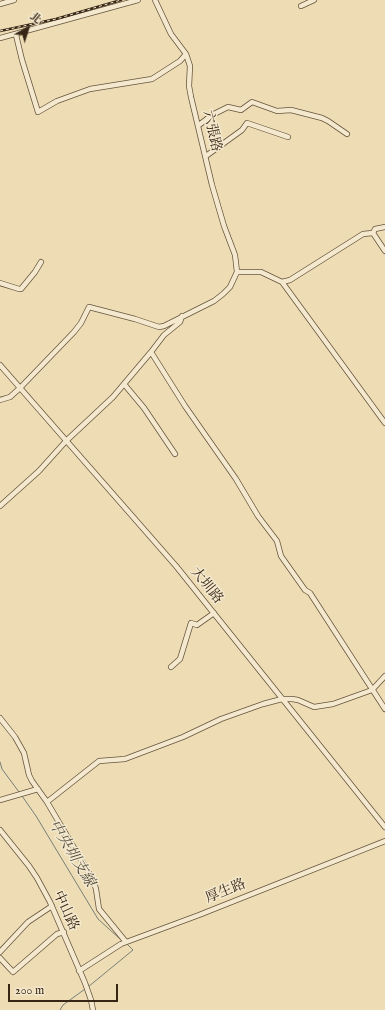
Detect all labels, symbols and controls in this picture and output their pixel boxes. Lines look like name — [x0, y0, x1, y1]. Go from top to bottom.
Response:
north arrow — [8, 8, 48, 48]
text: 北 — [27, 10, 44, 28]
street label: 六張路 — [198, 109, 224, 153]
street label: 大圳路 — [186, 564, 226, 608]
water label: 中央圳支線 — [44, 817, 98, 891]
street label: 厚生路 — [203, 876, 249, 908]
street label: 中山路 — [49, 888, 81, 934]
scale bar — [10, 976, 120, 1002]
text: 200 m — [15, 983, 44, 998]

